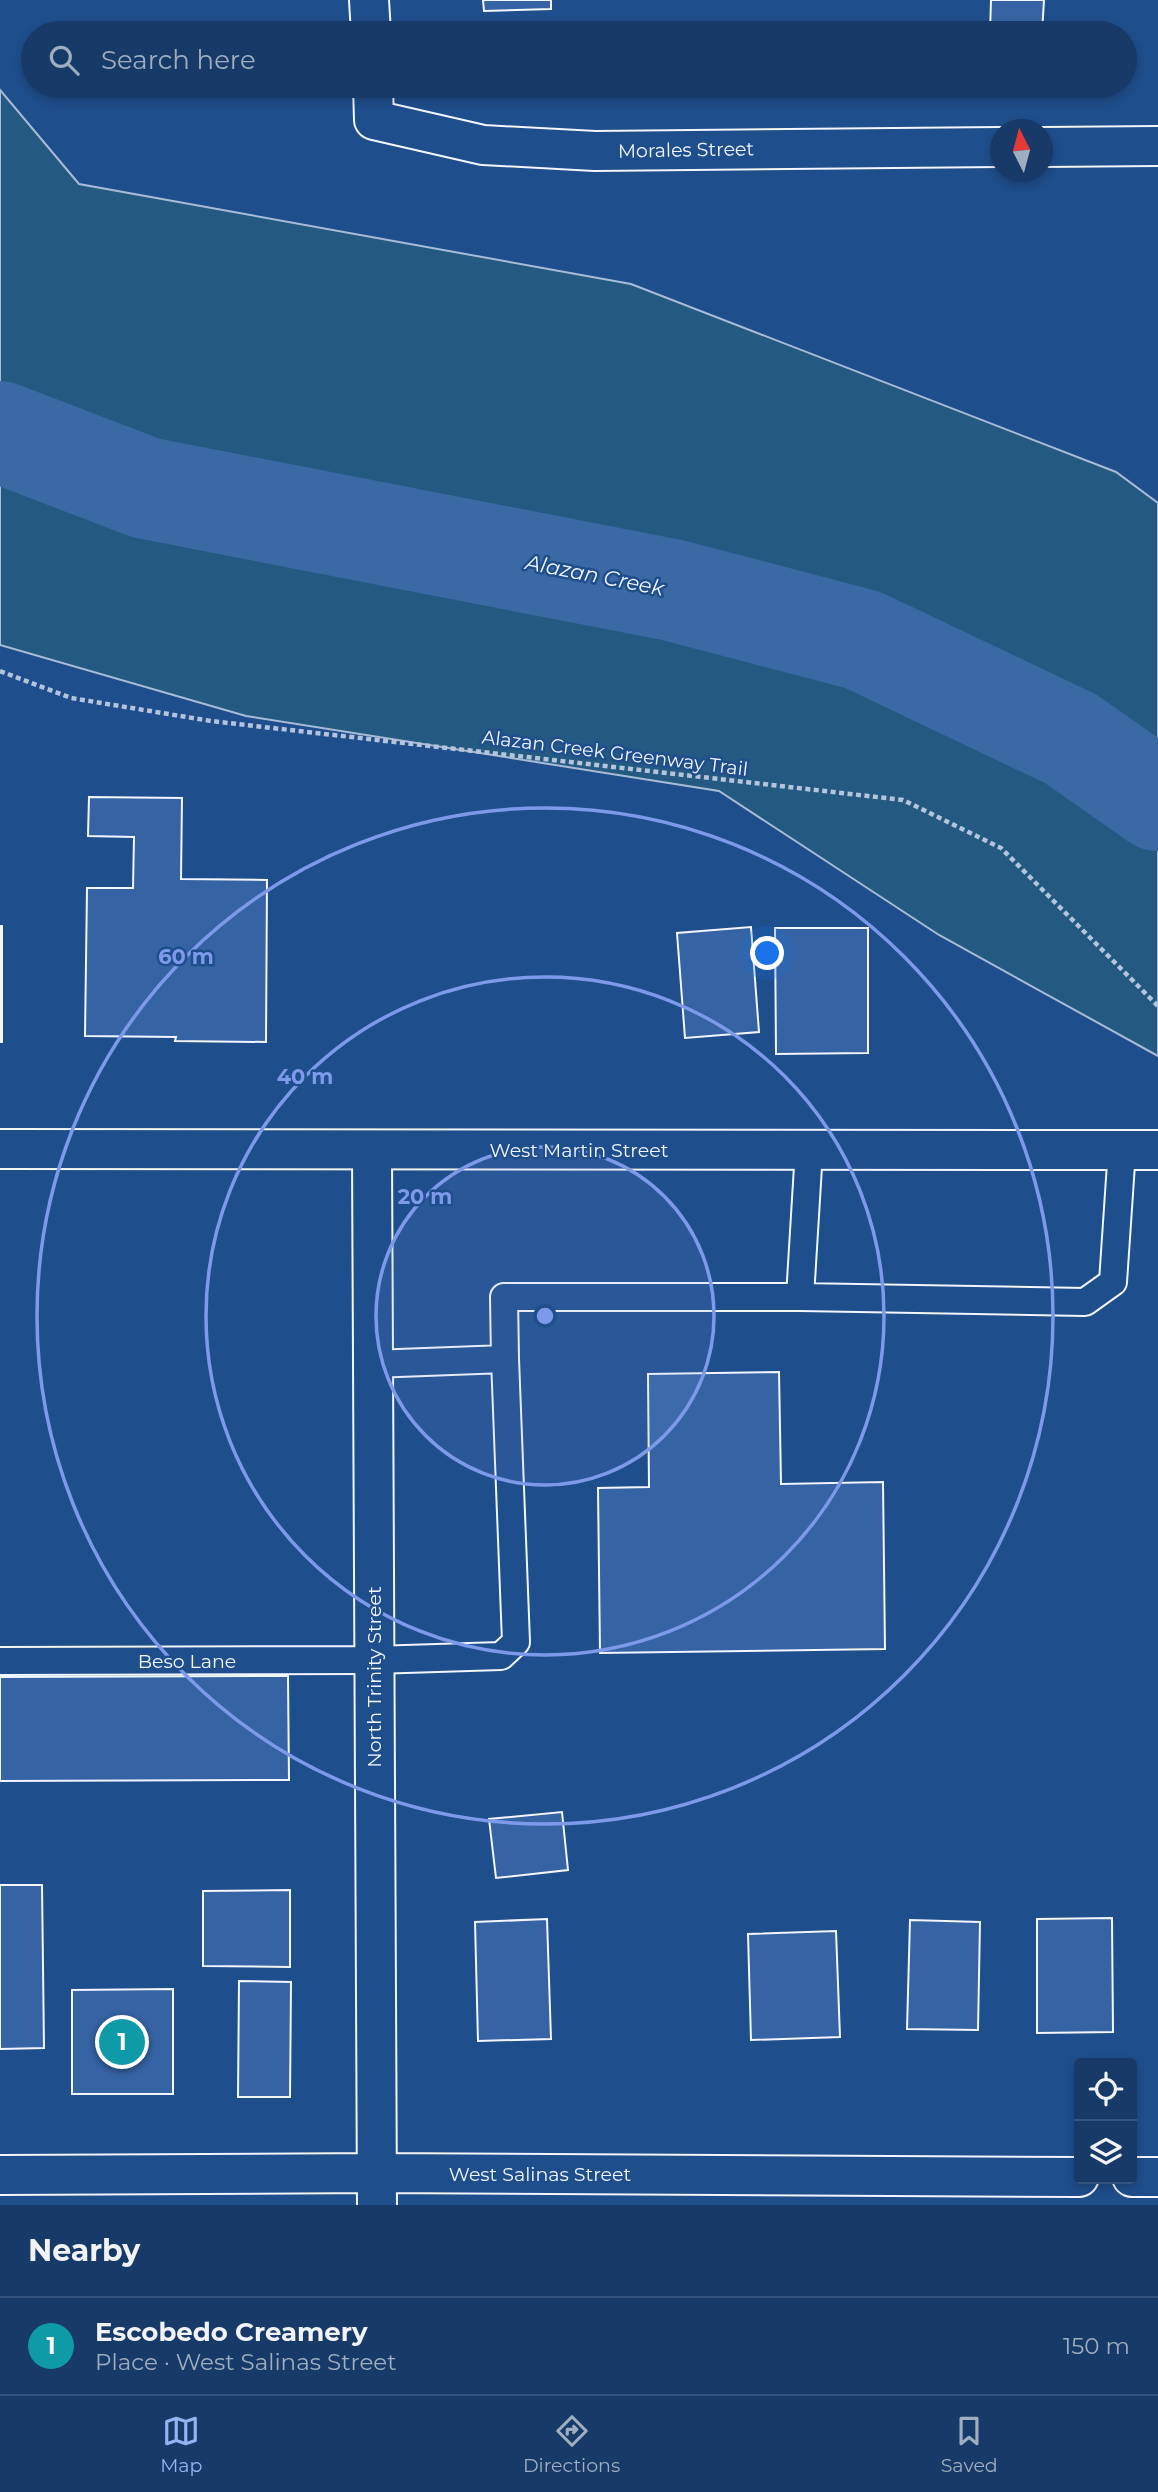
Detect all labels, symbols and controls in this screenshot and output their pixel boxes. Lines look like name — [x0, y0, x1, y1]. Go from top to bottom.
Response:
search box — [21, 21, 1137, 98]
icon: search — [45, 41, 83, 79]
text: Search here — [101, 44, 256, 76]
north arrow — [990, 119, 1053, 182]
street label: Morales Street — [618, 137, 755, 163]
water label: Alazan Creek — [522, 549, 668, 601]
street label: Alazan Creek Greenway Trail — [481, 725, 749, 781]
your location — [750, 936, 784, 970]
text: 60 m — [158, 944, 214, 969]
text: 40 m — [277, 1064, 333, 1089]
street label: West Martin Street — [490, 1139, 669, 1162]
text: 20 m — [398, 1184, 452, 1209]
centre of rings — [533, 1304, 557, 1328]
street label: North Trinity Street — [363, 1586, 386, 1768]
street label: Beso Lane — [138, 1650, 236, 1673]
pin: 1 — [99, 2016, 145, 2068]
map controls — [1074, 2058, 1137, 2184]
button: locate — [1074, 2058, 1137, 2121]
button: layers — [1074, 2121, 1137, 2184]
street label: West Salinas Street — [449, 2163, 631, 2186]
text: Nearby — [28, 2232, 140, 2269]
text: Escobedo Creamery — [95, 2316, 368, 2348]
text: 1 — [46, 2332, 56, 2360]
text: 150 m — [1063, 2332, 1130, 2360]
text: Place · West Salinas Street — [95, 2348, 397, 2376]
tab: Map — [160, 2412, 202, 2477]
tab: Directions — [523, 2412, 620, 2477]
tab: Saved — [941, 2412, 998, 2477]

